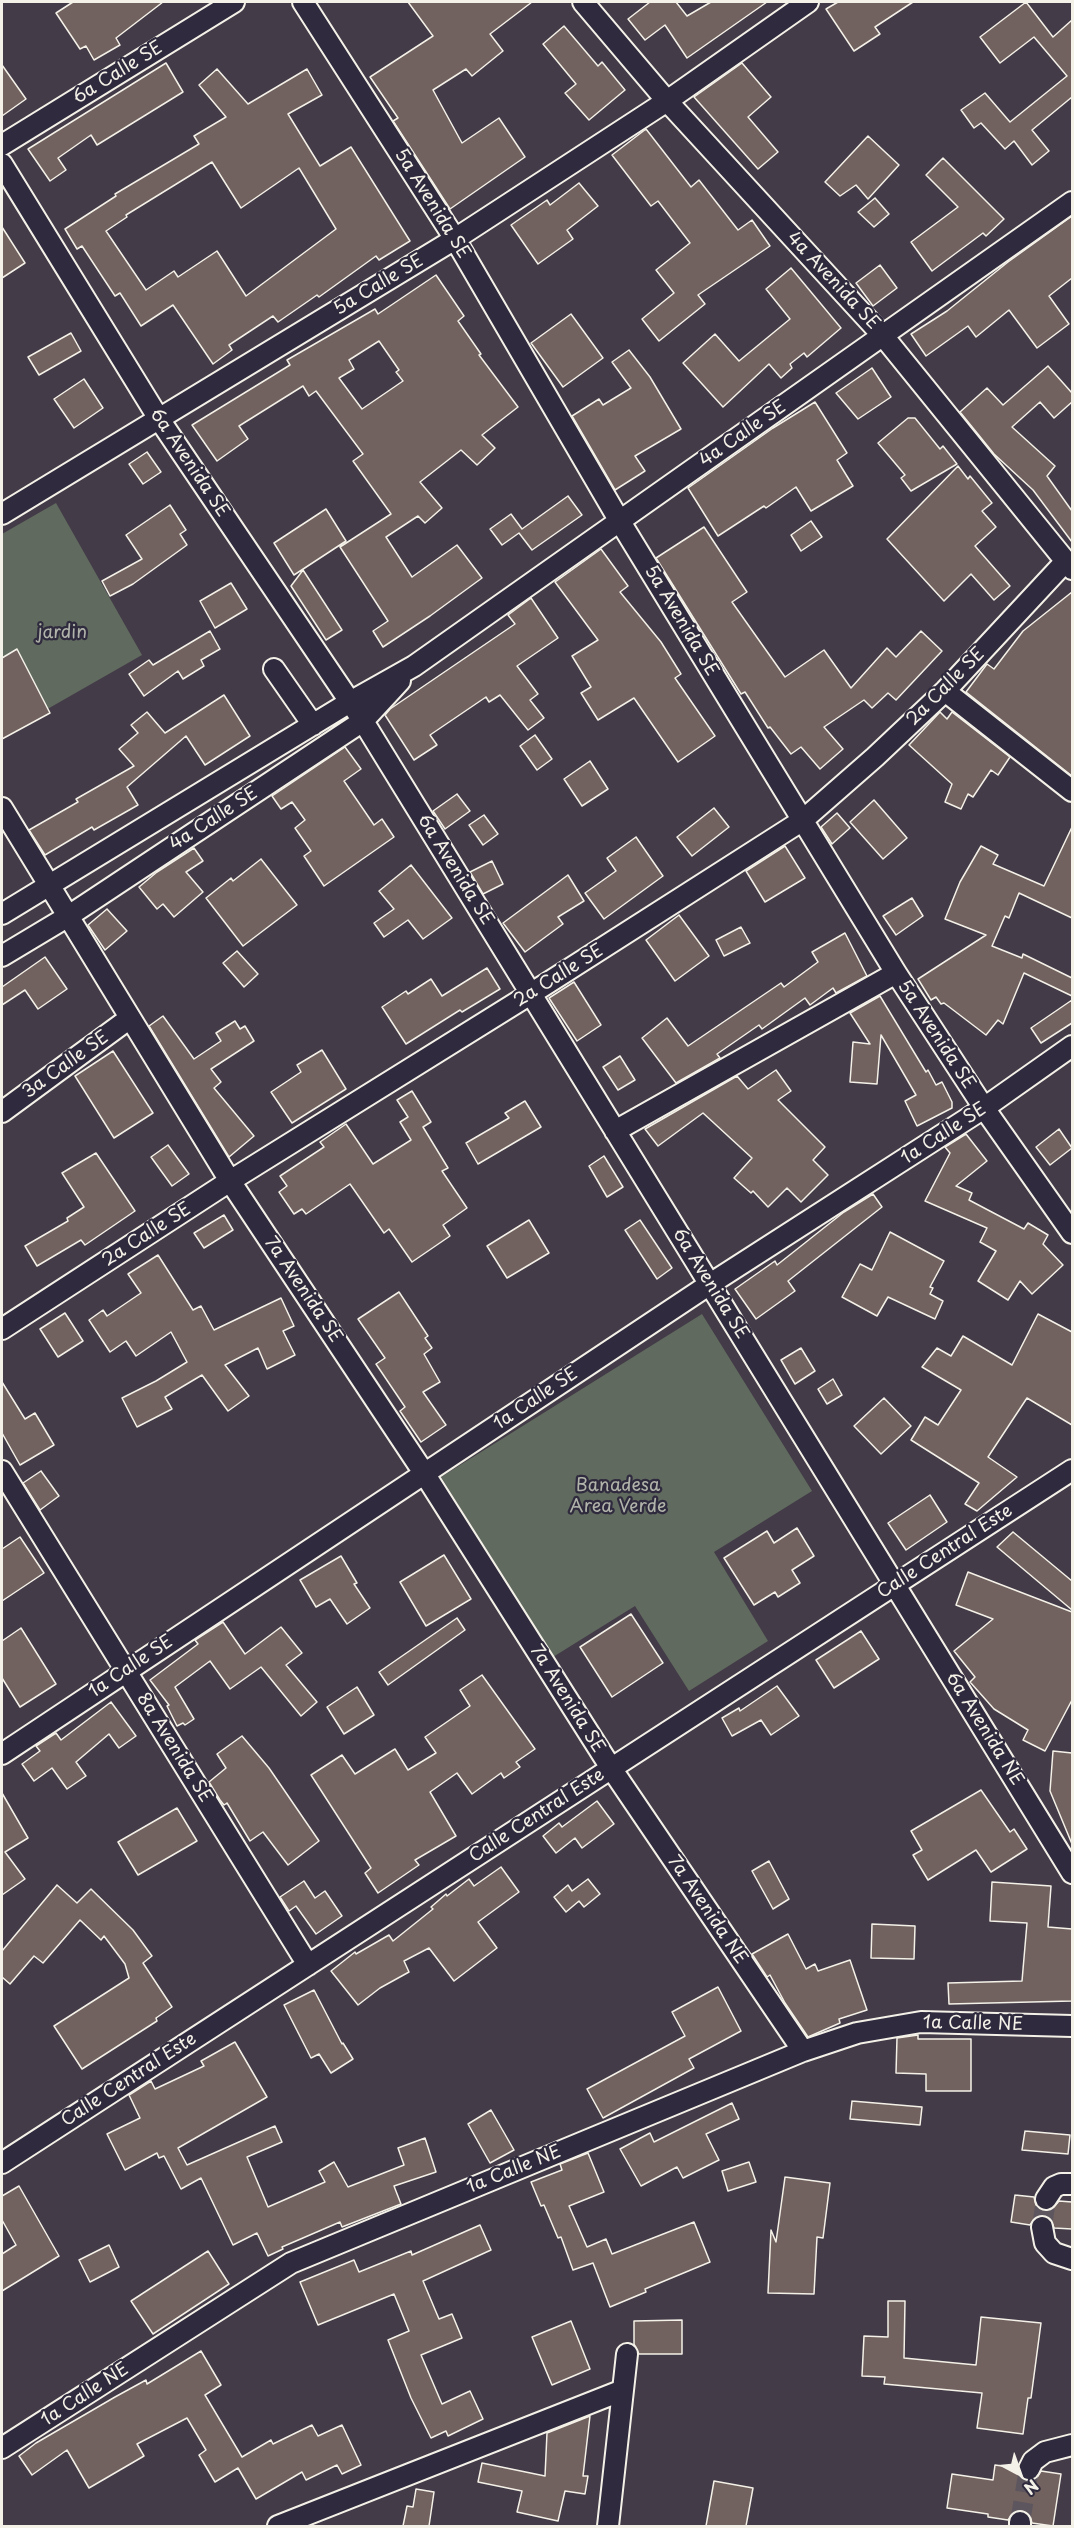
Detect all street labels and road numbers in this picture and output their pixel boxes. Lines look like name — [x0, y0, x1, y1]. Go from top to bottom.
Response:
street label: 6a Calle SE — [69, 37, 167, 109]
street label: 5a Avenida SE — [390, 145, 474, 263]
street label: 4a Avenida SE — [782, 227, 884, 335]
street label: 5a Calle SE — [330, 250, 428, 320]
street label: 4a Calle SE — [695, 396, 791, 472]
street label: 6a Avenida SE — [145, 404, 233, 522]
street label: 5a Avenida SE — [639, 562, 723, 680]
street label: 2a Calle SE — [902, 643, 990, 731]
street label: 4a Calle SE — [166, 782, 262, 856]
street label: 6a Avenida SE — [412, 810, 498, 930]
street label: 2a Calle SE — [510, 940, 608, 1012]
street label: 5a Avenida SE — [893, 976, 979, 1094]
street label: 3a Calle SE — [19, 1027, 113, 1103]
street label: 1a Calle SE — [897, 1098, 991, 1170]
street label: 2a Calle SE — [98, 1198, 196, 1272]
street label: 6a Avenida SE — [667, 1224, 753, 1344]
street label: 7a Avenida SE — [259, 1233, 347, 1347]
street label: 1a Calle SE — [490, 1363, 582, 1435]
street label: Calle Central Este — [873, 1500, 1017, 1604]
street label: 1a Calle SE — [85, 1631, 177, 1703]
street label: 7a Avenida SE — [525, 1641, 609, 1757]
street label: 6a Avenida NE — [940, 1668, 1028, 1790]
street label: 8a Avenida SE — [132, 1689, 216, 1807]
street label: Calle Central Este — [465, 1764, 609, 1868]
street label: 7a Avenida NE — [663, 1852, 751, 1968]
street label: 1a Calle NE — [923, 2012, 1023, 2036]
street label: Calle Central Este — [57, 2028, 201, 2132]
street label: 1a Calle NE — [464, 2141, 564, 2199]
street label: 1a Calle NE — [37, 2359, 133, 2431]

